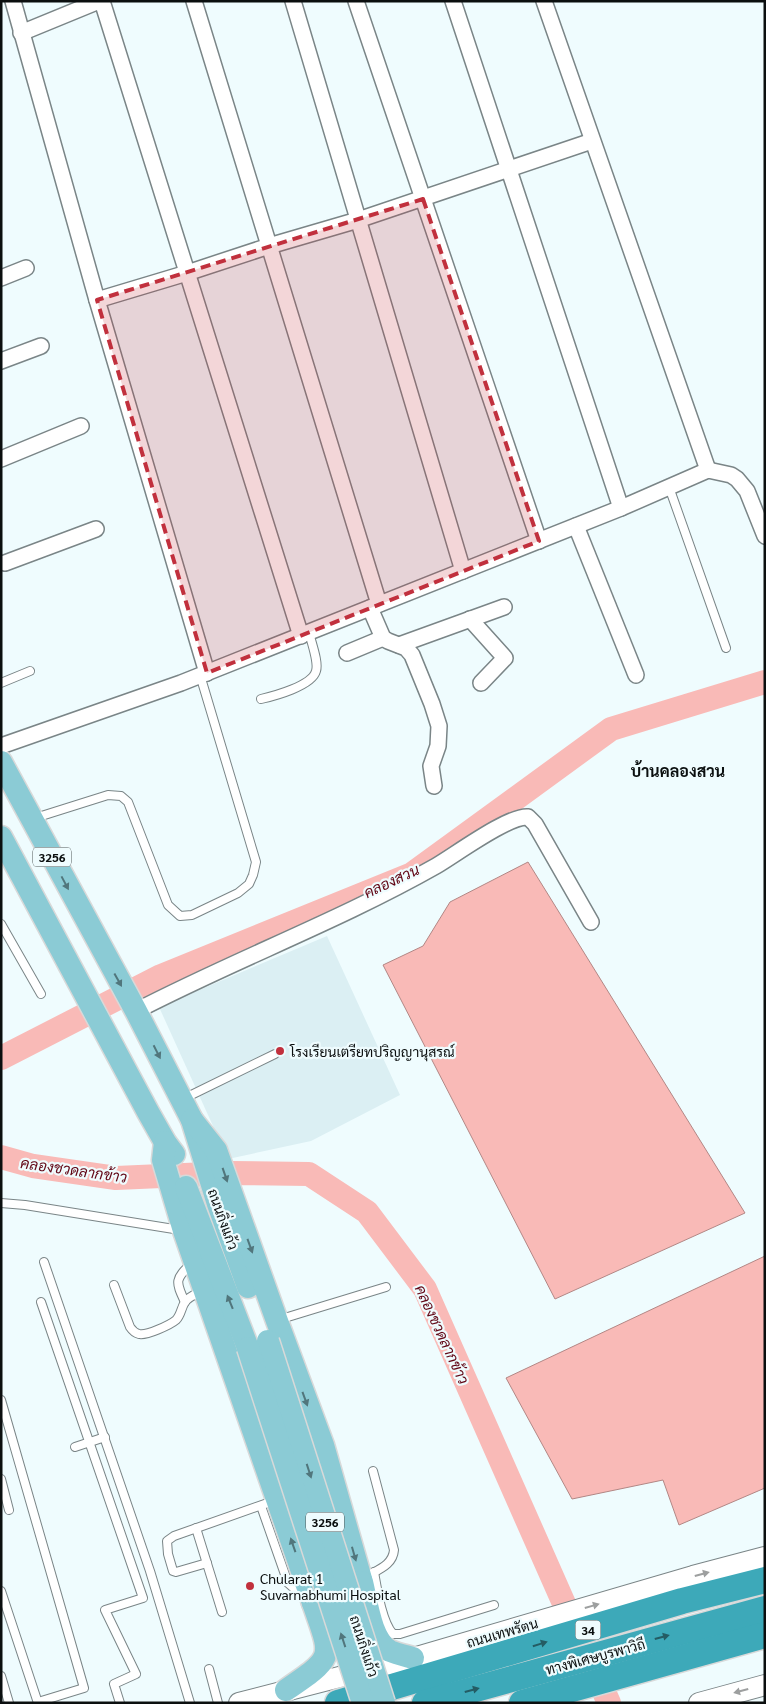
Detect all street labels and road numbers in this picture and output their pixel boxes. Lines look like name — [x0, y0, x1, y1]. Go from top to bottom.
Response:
road number: 3256 — [33, 848, 71, 866]
street label: ถนนกิ่งแก้ว — [205, 1186, 245, 1252]
road number: 3256 — [306, 1512, 344, 1531]
street label: ถนนกิ่งแก้ว — [347, 1612, 385, 1679]
street label: ถนนเทพรัตน — [464, 1613, 540, 1651]
road number: 34 — [576, 1620, 600, 1640]
street label: ทางพิเศษบูรพาวิถี — [543, 1634, 647, 1680]

